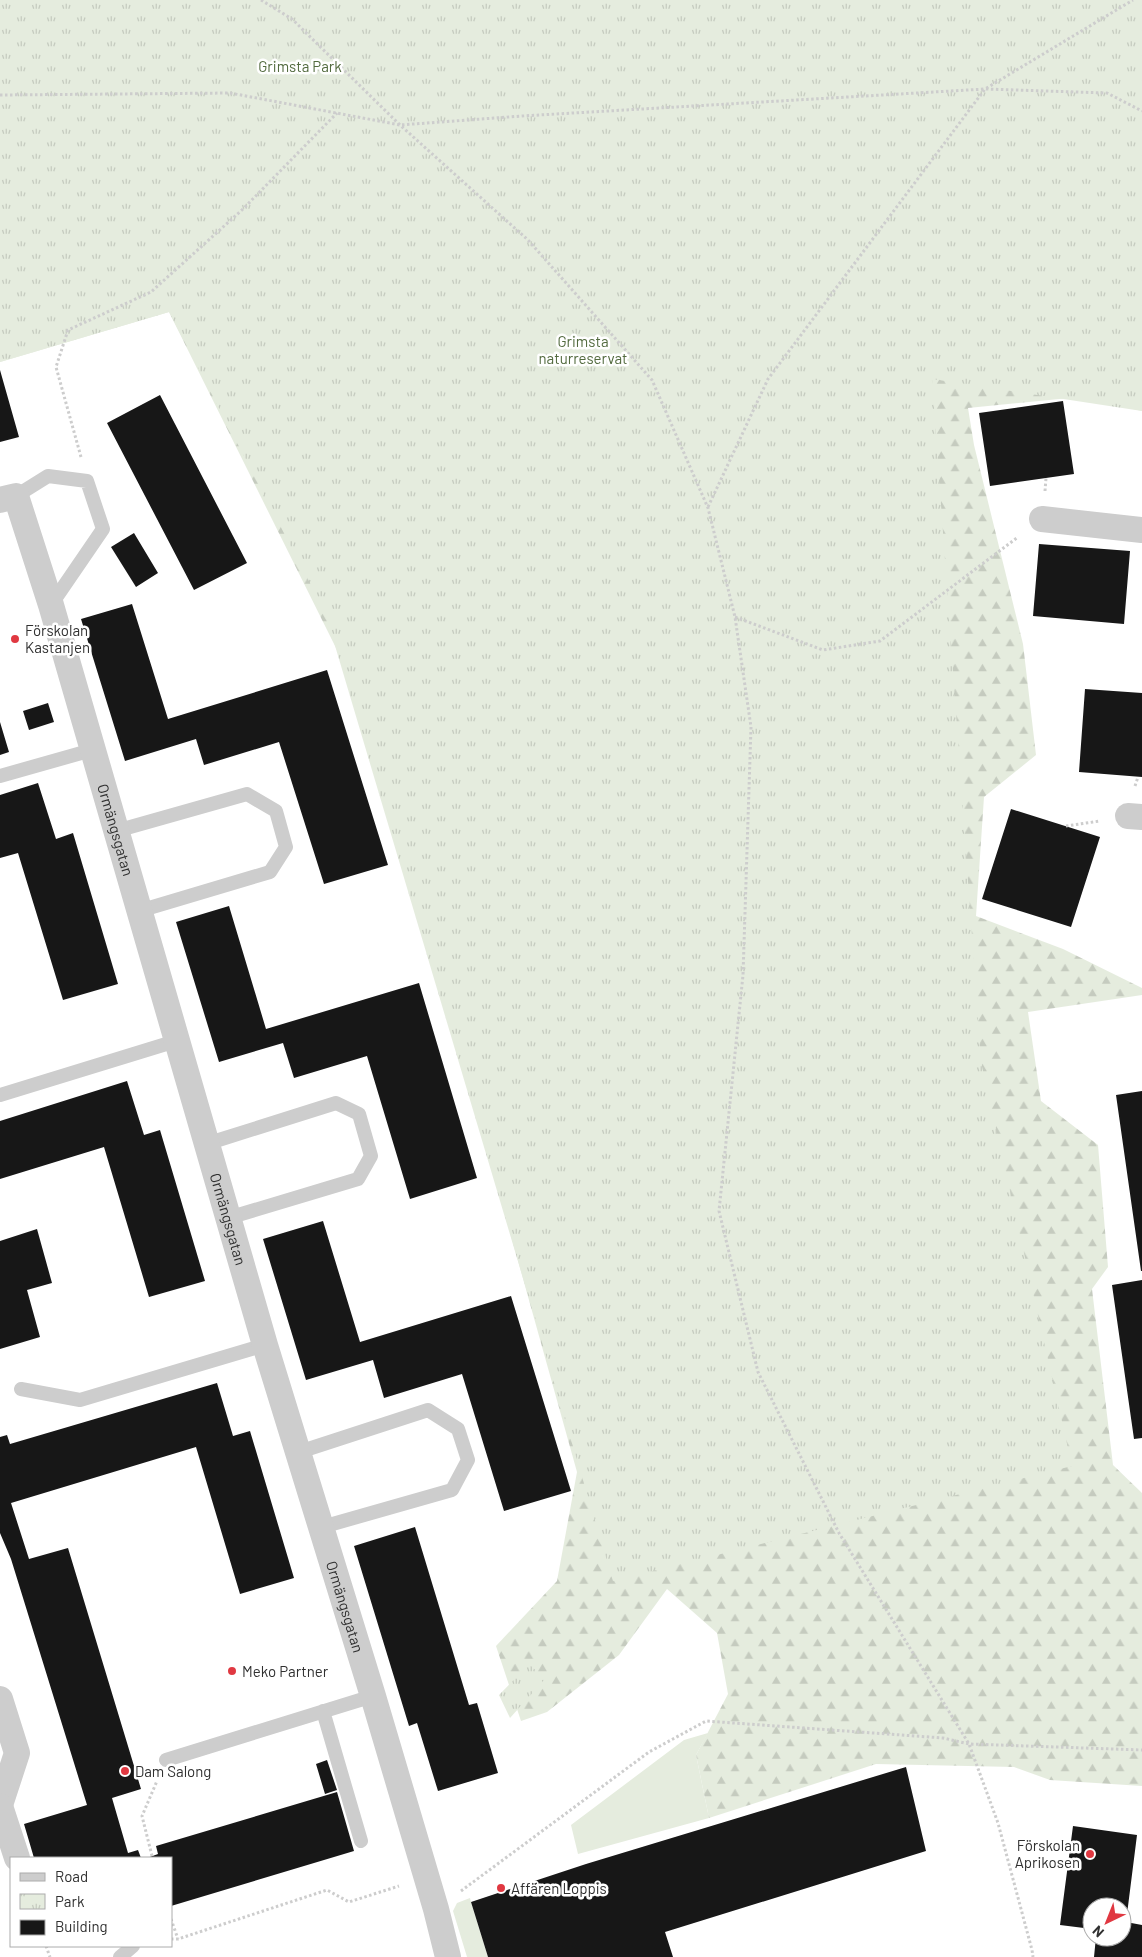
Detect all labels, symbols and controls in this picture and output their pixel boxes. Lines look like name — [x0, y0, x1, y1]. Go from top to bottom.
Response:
park label: Grimsta Park — [258, 57, 342, 75]
park label: Grimsta naturreservat — [538, 332, 628, 367]
place label: Förskolan Kastanjen — [25, 621, 90, 656]
marker: Förskolan Kastanjen — [9, 633, 21, 645]
street label: Ormängsgatan — [94, 782, 138, 878]
street label: Ormängsgatan — [207, 1171, 250, 1267]
street label: Ormängsgatan — [323, 1559, 368, 1655]
place label: Meko Partner — [242, 1662, 329, 1680]
marker: Meko Partner — [226, 1665, 238, 1677]
place label: Dam Salong — [135, 1762, 211, 1780]
marker: Dam Salong — [119, 1765, 131, 1777]
place label: Förskolan Aprikosen — [1015, 1836, 1080, 1871]
marker: Förskolan Aprikosen — [1084, 1848, 1096, 1860]
legend — [10, 1857, 172, 1947]
text: Road — [55, 1867, 88, 1885]
place label: Affären Loppis — [511, 1879, 607, 1897]
marker: Affären Loppis — [495, 1882, 507, 1894]
text: Park — [55, 1892, 85, 1910]
north arrow — [1082, 1897, 1132, 1947]
text: Building — [55, 1917, 108, 1935]
text: N — [1089, 1922, 1107, 1941]

